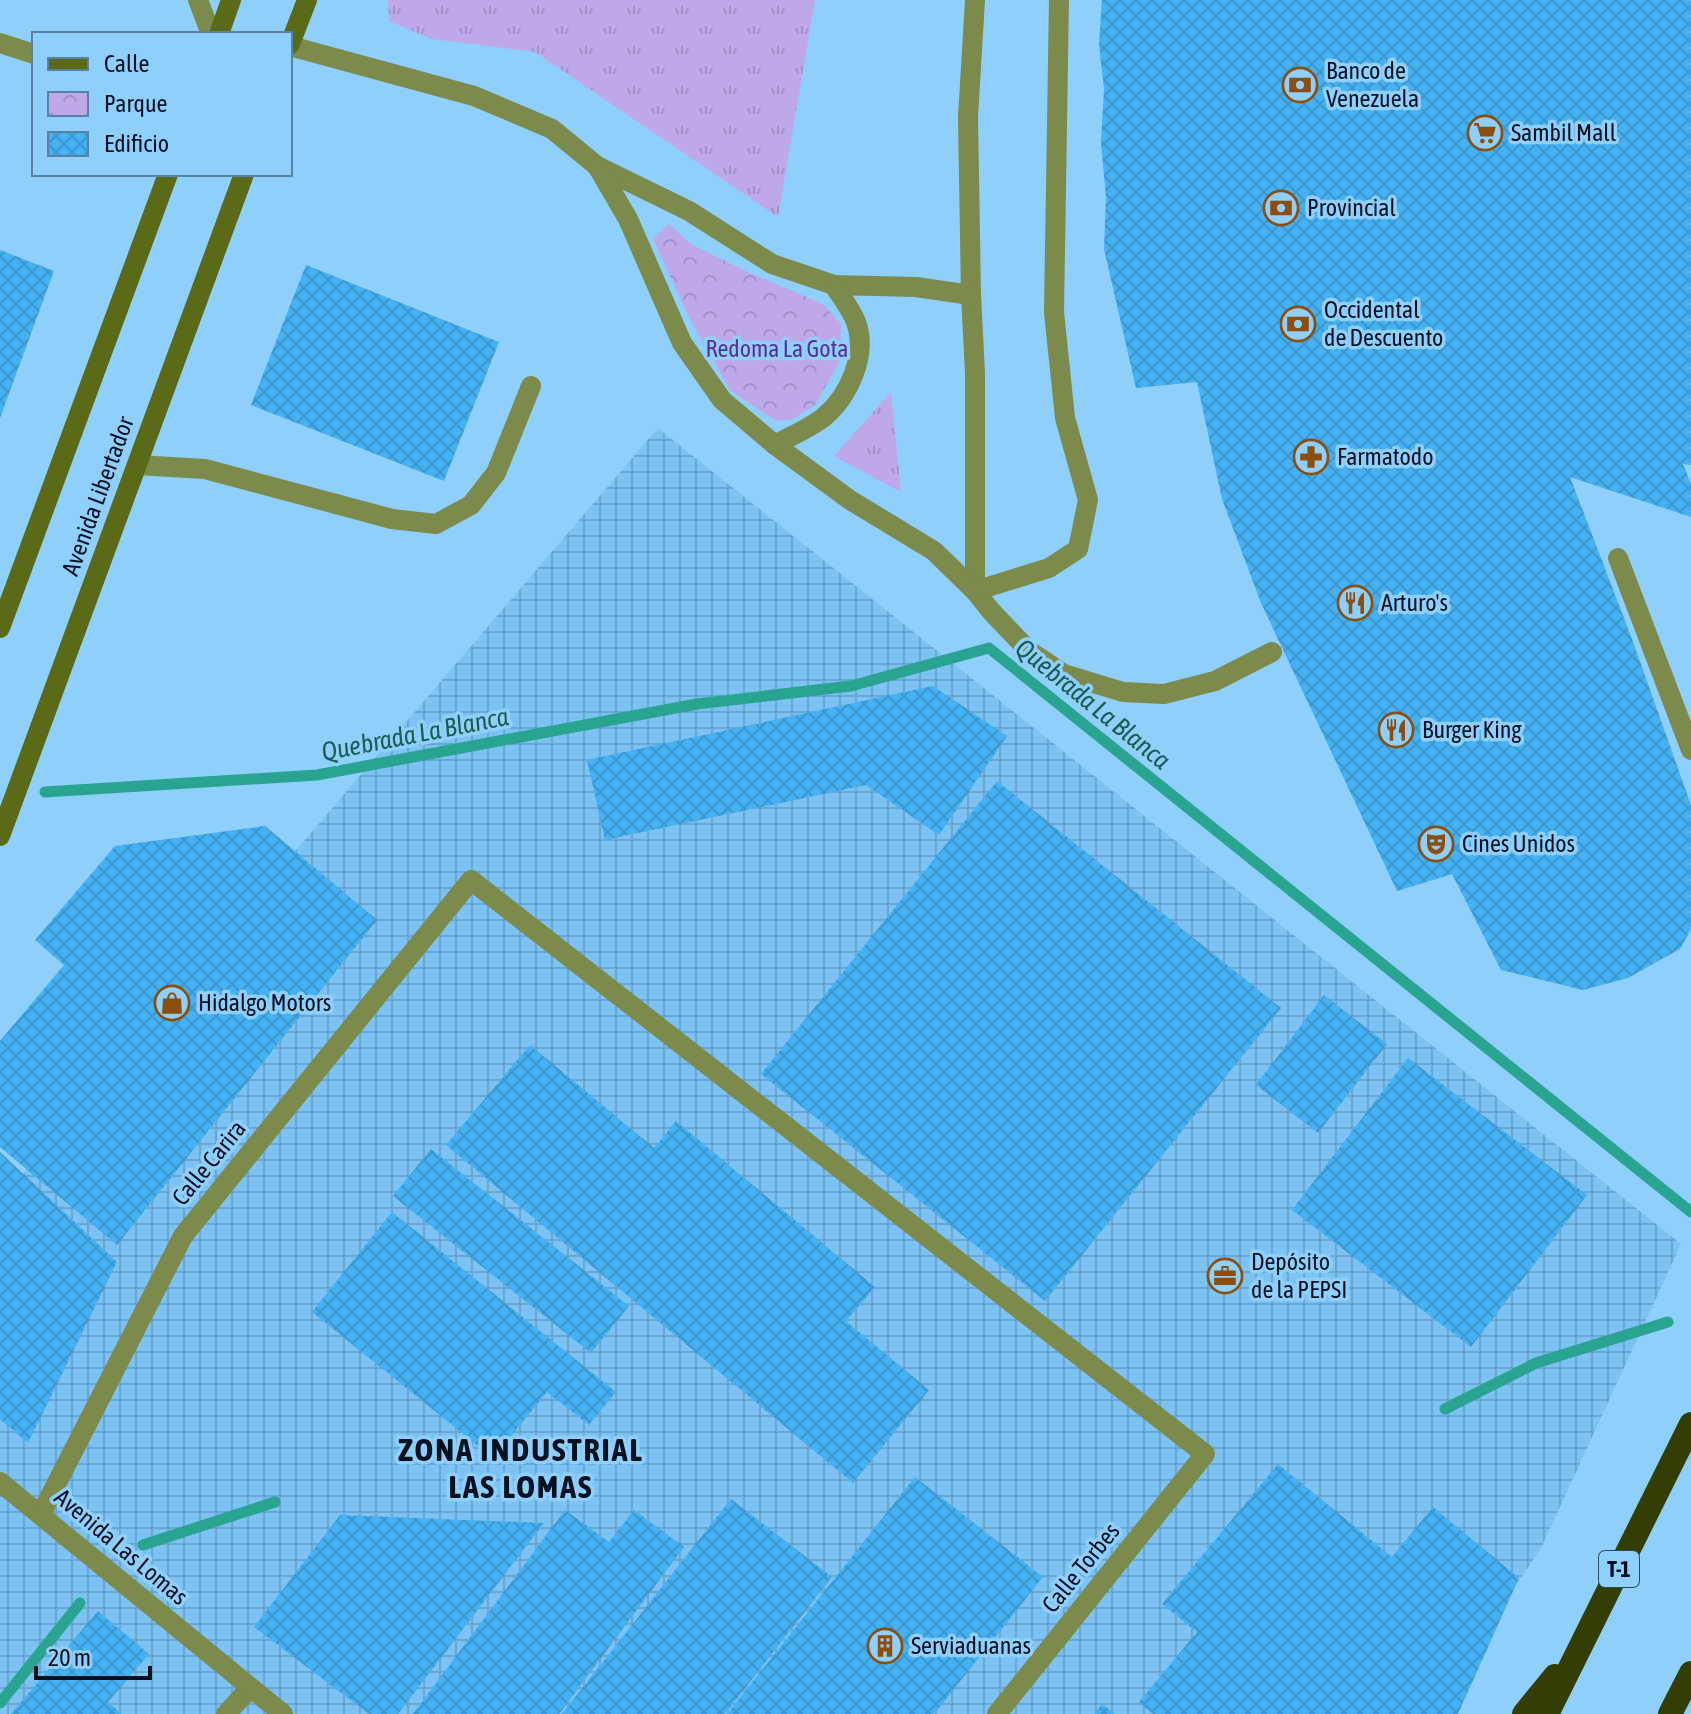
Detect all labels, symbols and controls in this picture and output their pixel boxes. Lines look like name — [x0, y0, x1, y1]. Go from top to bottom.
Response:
legend — [32, 32, 292, 176]
text: Calle — [104, 50, 149, 77]
place label: Banco de Venezuela — [1326, 57, 1419, 112]
bank icon: Banco de Venezuela — [1281, 66, 1319, 104]
text: Parque — [104, 90, 167, 117]
supermarket icon: Sambil Mall — [1466, 114, 1504, 152]
place label: Sambil Mall — [1511, 119, 1617, 146]
text: Edificio — [104, 130, 169, 157]
bank icon: Provincial — [1262, 189, 1300, 227]
place label: Provincial — [1307, 194, 1396, 221]
place label: Occidental de Descuento — [1324, 296, 1443, 351]
bank icon: Occidental de Descuento — [1279, 305, 1317, 343]
park label: Redoma La Gota — [706, 335, 848, 362]
street label: Avenida Libertador — [56, 412, 139, 579]
pharmacy icon: Farmatodo — [1292, 438, 1330, 476]
place label: Farmatodo — [1337, 443, 1433, 470]
restaurant icon: Arturo's — [1336, 584, 1374, 622]
place label: Arturo's — [1381, 589, 1448, 616]
water label: Quebrada La Blanca — [1010, 633, 1176, 775]
water label: Quebrada La Blanca — [319, 701, 511, 767]
restaurant icon: Burger King — [1377, 711, 1415, 749]
place label: Burger King — [1422, 716, 1522, 743]
theatre icon: Cines Unidos — [1417, 825, 1455, 863]
place label: Cines Unidos — [1462, 830, 1575, 857]
shop icon: Hidalgo Motors — [153, 984, 191, 1022]
place label: Hidalgo Motors — [198, 989, 331, 1016]
street label: Calle Carira — [166, 1115, 251, 1210]
place label: Depósito de la PEPSI — [1251, 1248, 1347, 1303]
office icon: Depósito de la PEPSI — [1206, 1257, 1244, 1295]
district label: ZONA INDUSTRIAL LAS LOMAS — [398, 1431, 644, 1505]
street label: Avenida Las Lomas — [49, 1483, 193, 1610]
street label: Calle Torbes — [1037, 1518, 1125, 1618]
road number: T-1 — [1599, 1551, 1639, 1587]
building icon: Serviaduanas — [866, 1627, 904, 1665]
scale bar — [36, 1630, 150, 1680]
place label: Serviaduanas — [911, 1632, 1031, 1659]
text: 20 m — [48, 1644, 91, 1671]

